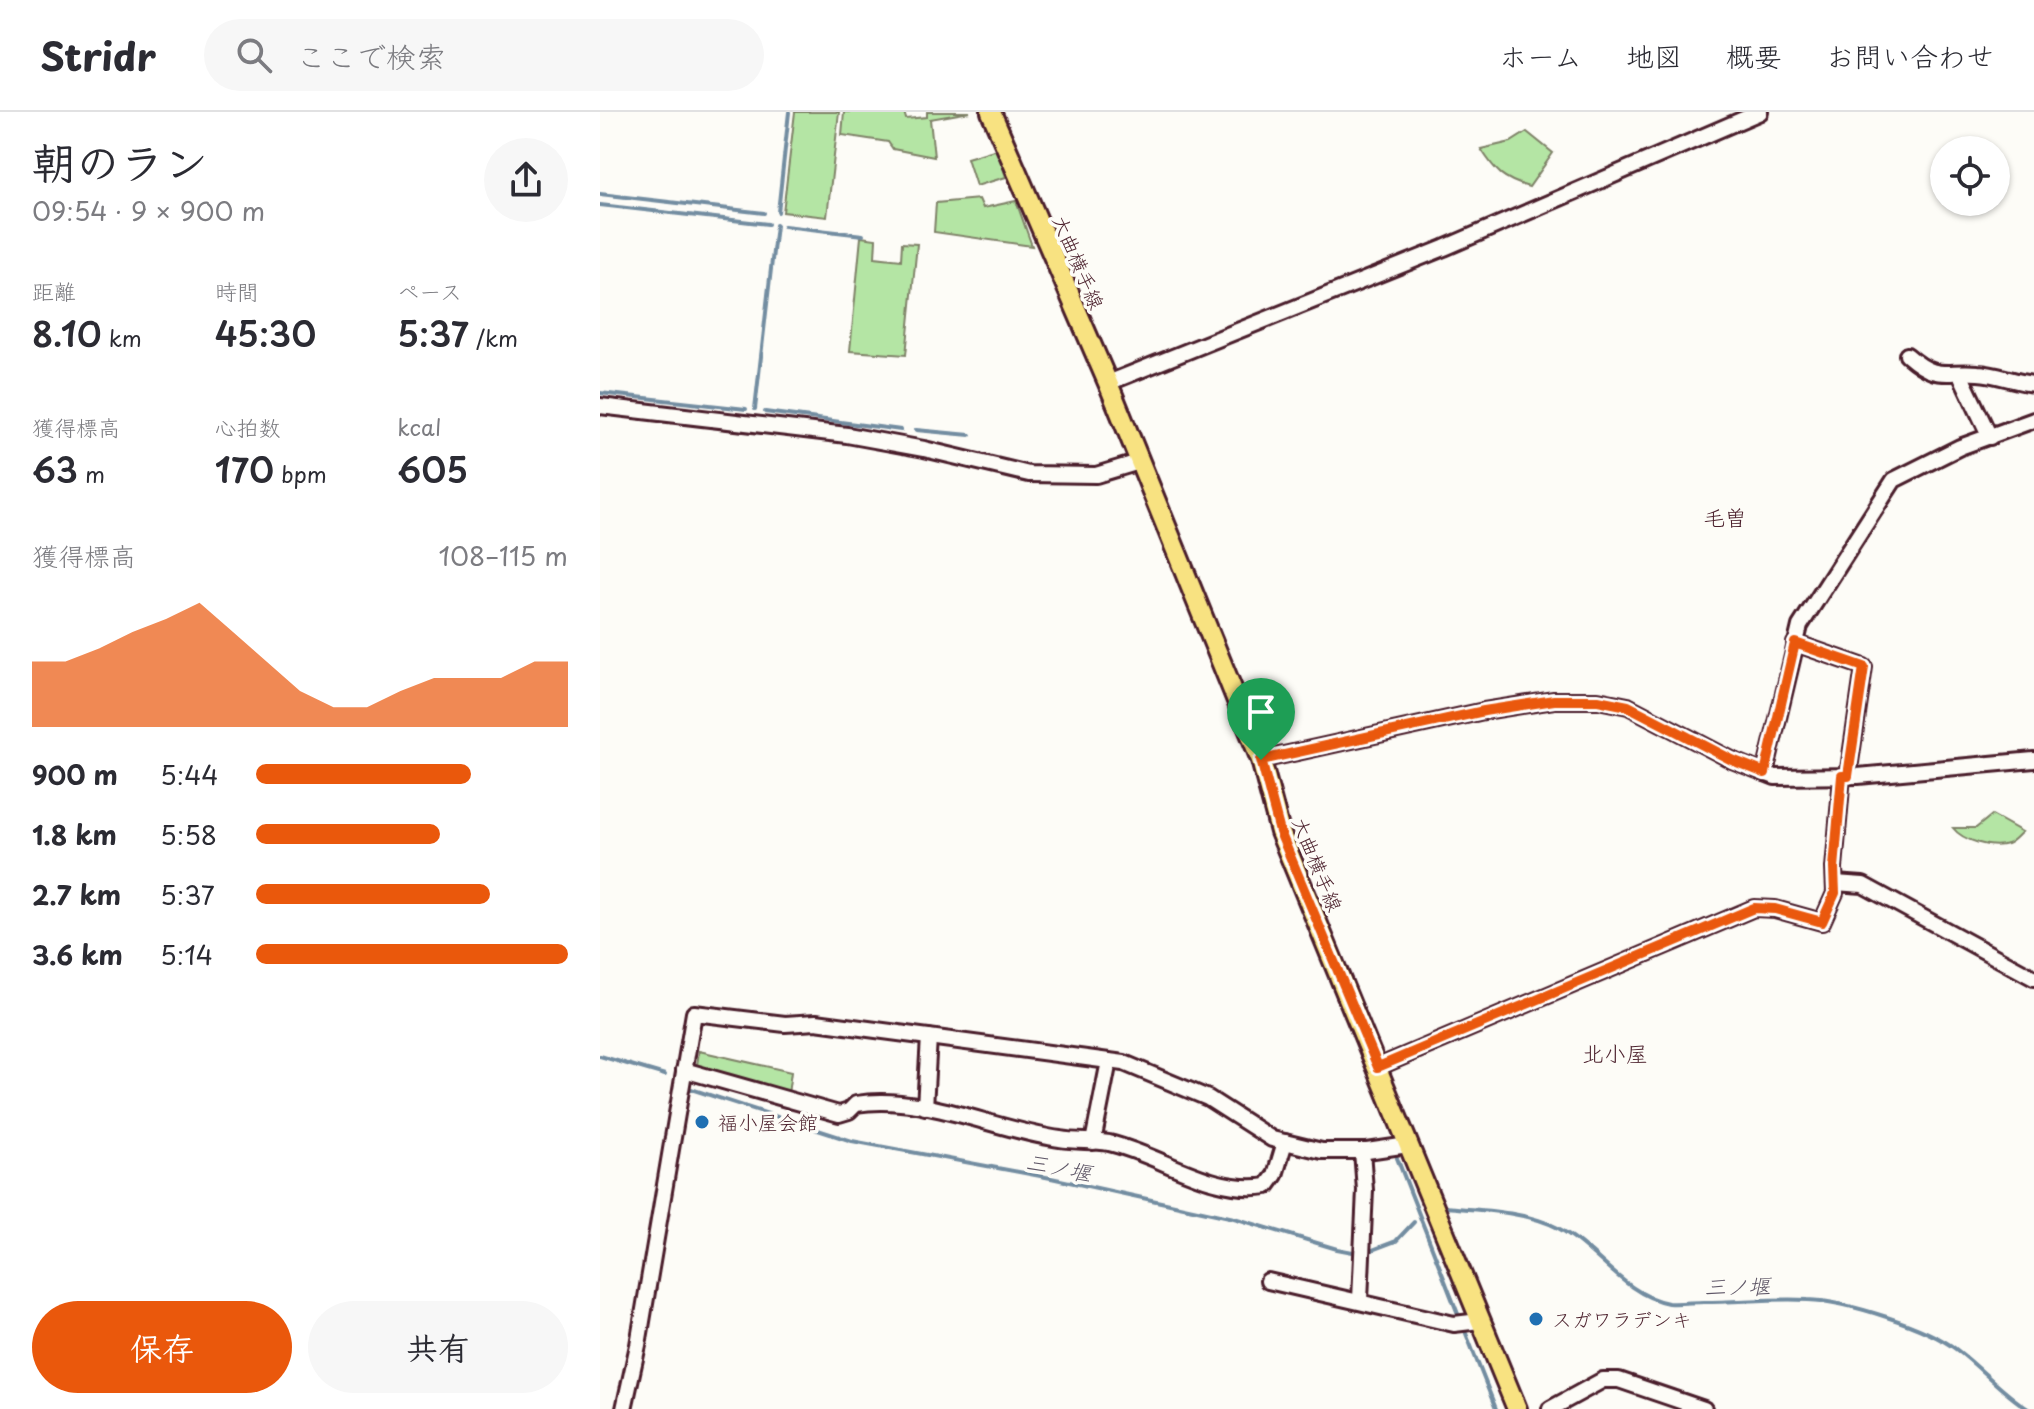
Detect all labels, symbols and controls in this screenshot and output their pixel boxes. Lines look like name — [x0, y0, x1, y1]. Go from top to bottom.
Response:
search box — [204, 19, 764, 91]
text: Stridr — [40, 27, 156, 84]
icon: search — [232, 33, 276, 77]
text: ここで検索 — [296, 33, 446, 78]
text: ホーム — [1499, 34, 1582, 77]
text: 地図 — [1626, 34, 1682, 77]
text: 概要 — [1726, 34, 1782, 77]
text: お問い合わせ — [1826, 34, 1994, 77]
text: 朝のラン — [32, 128, 208, 194]
map controls — [1930, 136, 2010, 216]
button: locate — [1930, 136, 2010, 216]
button: share — [484, 138, 568, 222]
text: 09:54 · 9 × 900 m — [32, 191, 265, 230]
street label: 大曲横手線 — [1046, 210, 1112, 314]
text: 距離 — [32, 274, 76, 307]
text: 時間 — [215, 274, 259, 307]
text: ペース — [397, 274, 462, 307]
text: 8.10 — [32, 307, 102, 359]
text: 45:30 — [215, 307, 316, 359]
text: 5:37 — [397, 307, 469, 359]
text: km — [102, 321, 142, 354]
text: /km — [469, 321, 518, 354]
text: 獲得標高 — [32, 410, 120, 443]
text: 心拍数 — [215, 410, 281, 443]
text: kcal — [397, 410, 441, 443]
text: 63 — [32, 443, 78, 495]
text: 170 — [215, 443, 274, 495]
text: 605 — [397, 443, 468, 495]
text: m — [78, 457, 105, 490]
text: bpm — [274, 457, 327, 490]
district label: 毛曽 — [1703, 500, 1747, 533]
text: 獲得標高 — [32, 536, 136, 575]
text: 108–115 m — [438, 536, 568, 575]
pin — [1227, 678, 1295, 760]
icon: arrive — [1239, 690, 1283, 734]
text: 900 m — [32, 755, 118, 794]
text: 5:44 — [160, 755, 219, 794]
street label: 大曲横手線 — [1285, 812, 1351, 916]
text: 1.8 km — [32, 815, 117, 854]
text: 5:58 — [160, 815, 217, 854]
text: 2.7 km — [32, 875, 121, 914]
text: 5:37 — [160, 875, 215, 914]
text: 3.6 km — [32, 935, 123, 974]
text: 5:14 — [160, 935, 213, 974]
district label: 北小屋 — [1582, 1036, 1648, 1069]
place label: 福小屋会館 — [718, 1107, 818, 1137]
marker: 福小屋会館 — [693, 1113, 711, 1131]
water label: 三ノ堰 — [1023, 1144, 1096, 1189]
water label: 三ノ堰 — [1704, 1268, 1772, 1302]
button: 保存 — [32, 1301, 292, 1393]
button: 共有 — [308, 1301, 568, 1393]
place label: スガワラデンキ — [1552, 1304, 1692, 1334]
marker: スガワラデンキ — [1527, 1310, 1545, 1328]

